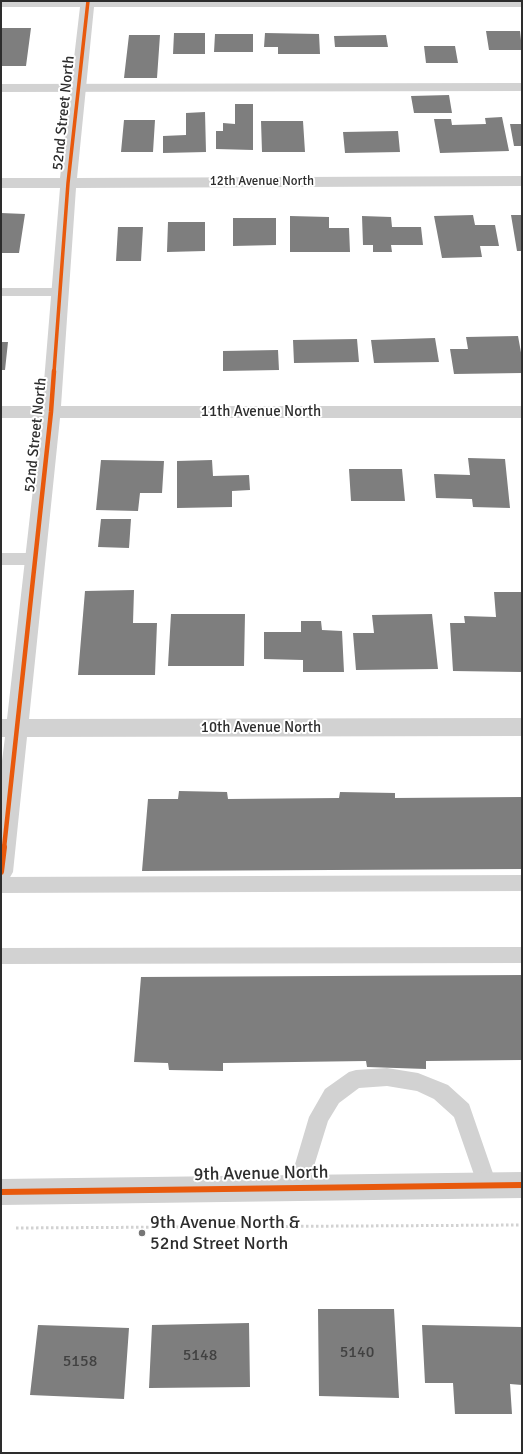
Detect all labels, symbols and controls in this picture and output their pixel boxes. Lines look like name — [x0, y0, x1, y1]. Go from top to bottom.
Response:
street label: 52nd Street North — [49, 55, 79, 171]
street label: 12th Avenue North — [210, 174, 314, 190]
street label: 52nd Street North — [21, 377, 51, 493]
street label: 11th Avenue North — [201, 403, 321, 421]
street label: 10th Avenue North — [201, 719, 321, 737]
street label: 9th Avenue North — [193, 1162, 329, 1186]
place label: 9th Avenue North & 52nd Street North — [150, 1212, 300, 1254]
marker: 9th Avenue North & 52nd Street North — [137, 1228, 147, 1238]
house number: 5140 — [340, 1343, 374, 1363]
house number: 5148 — [183, 1346, 217, 1366]
house number: 5158 — [63, 1352, 97, 1372]

